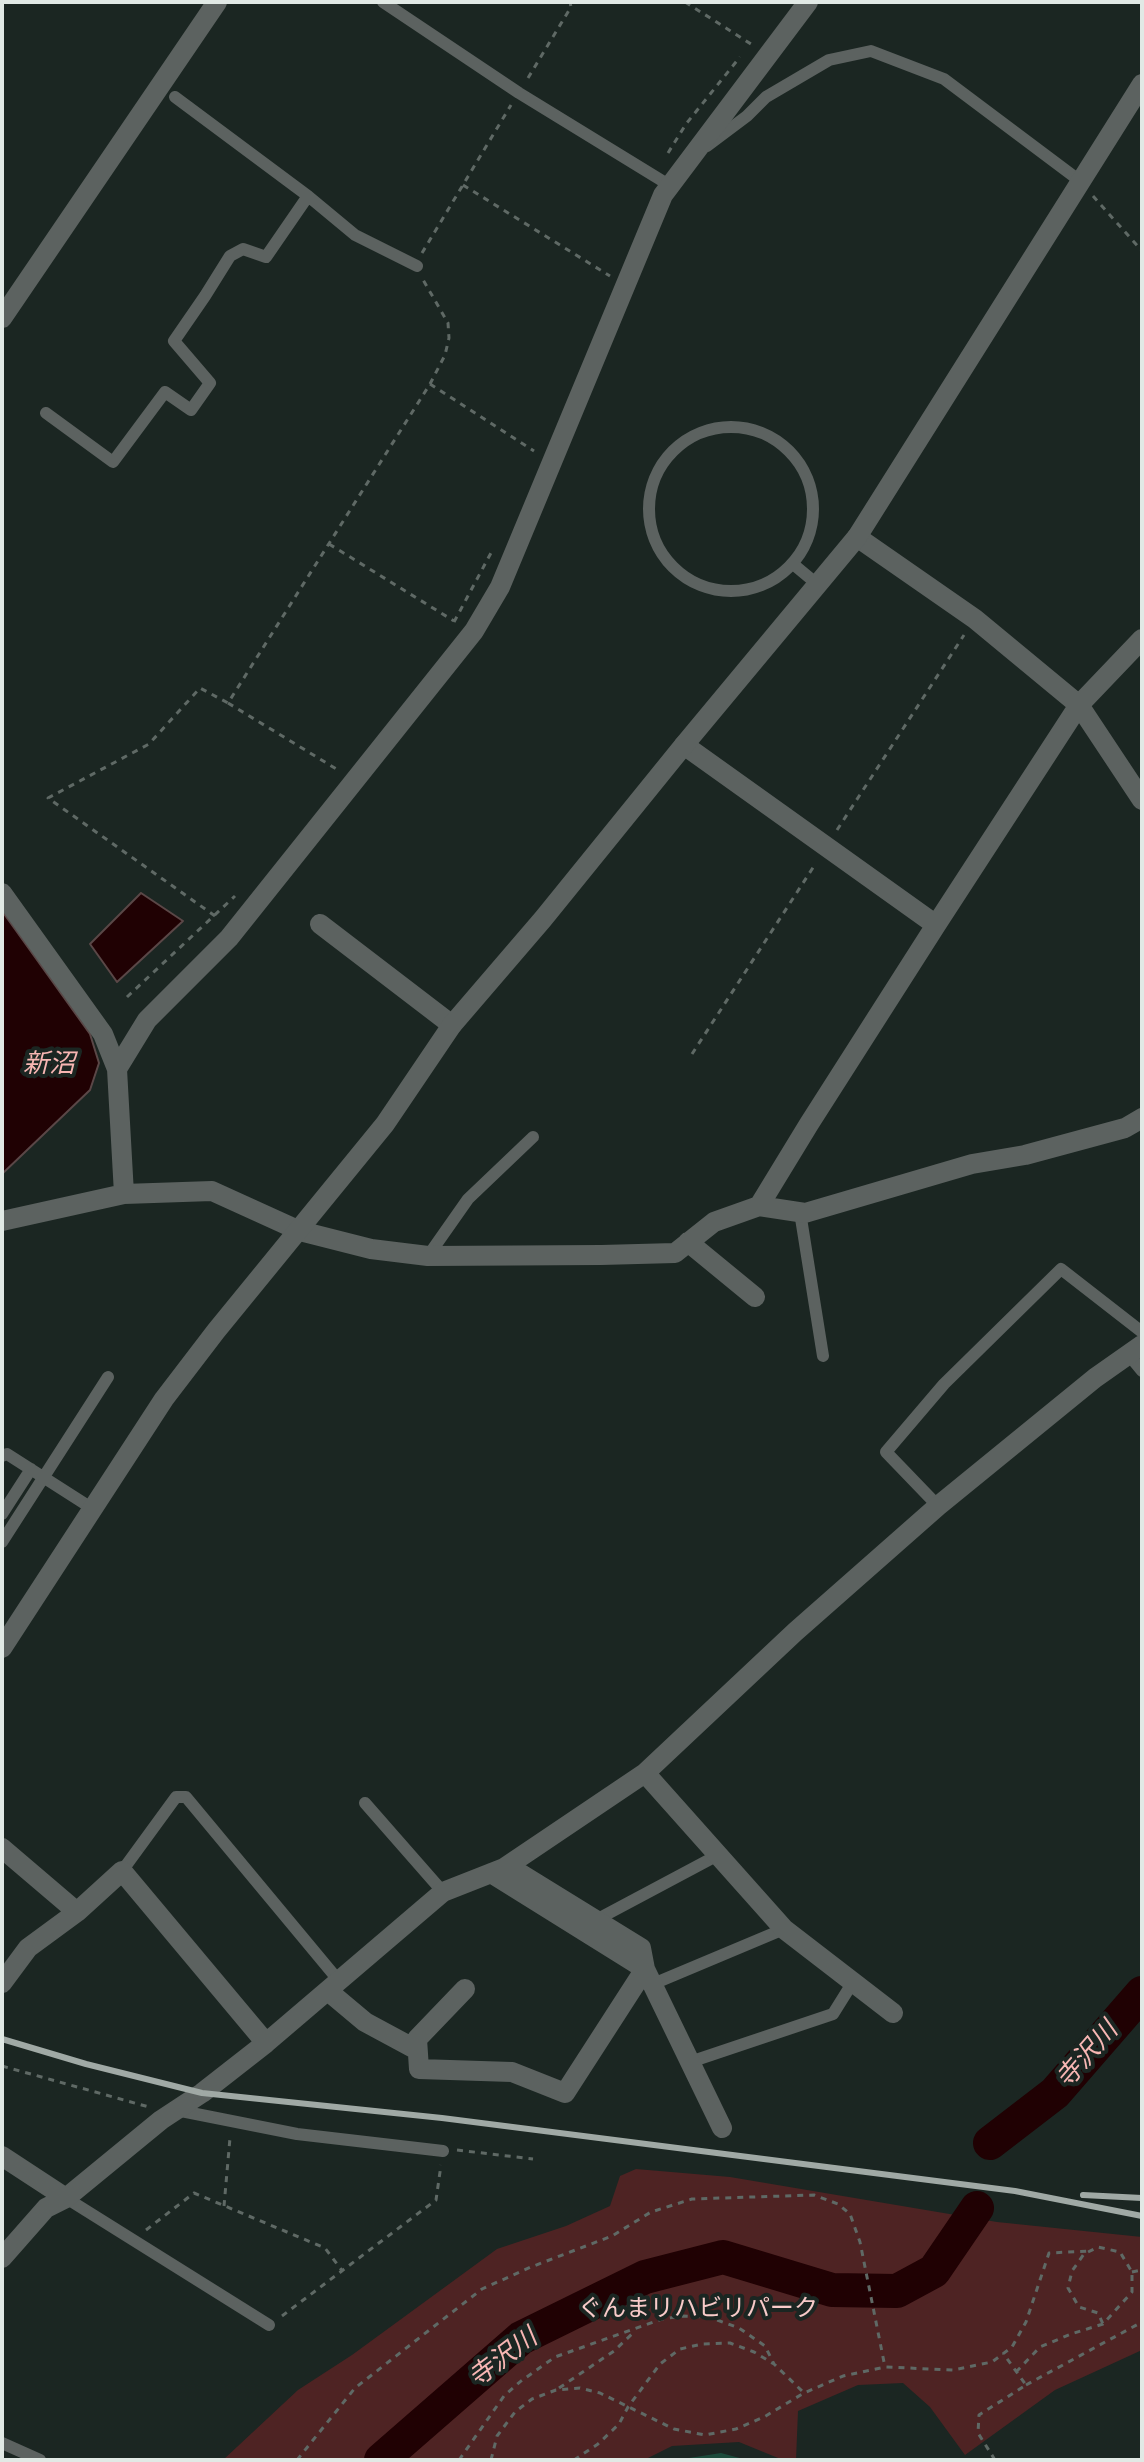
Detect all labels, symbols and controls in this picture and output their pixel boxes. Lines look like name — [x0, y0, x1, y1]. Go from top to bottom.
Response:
water label: 新沼 — [23, 1048, 75, 1080]
water label: 寺沢川 — [1050, 2015, 1124, 2095]
park label: ぐんまリハビリパーク — [578, 2295, 818, 2323]
water label: 寺沢川 — [462, 2322, 544, 2394]

